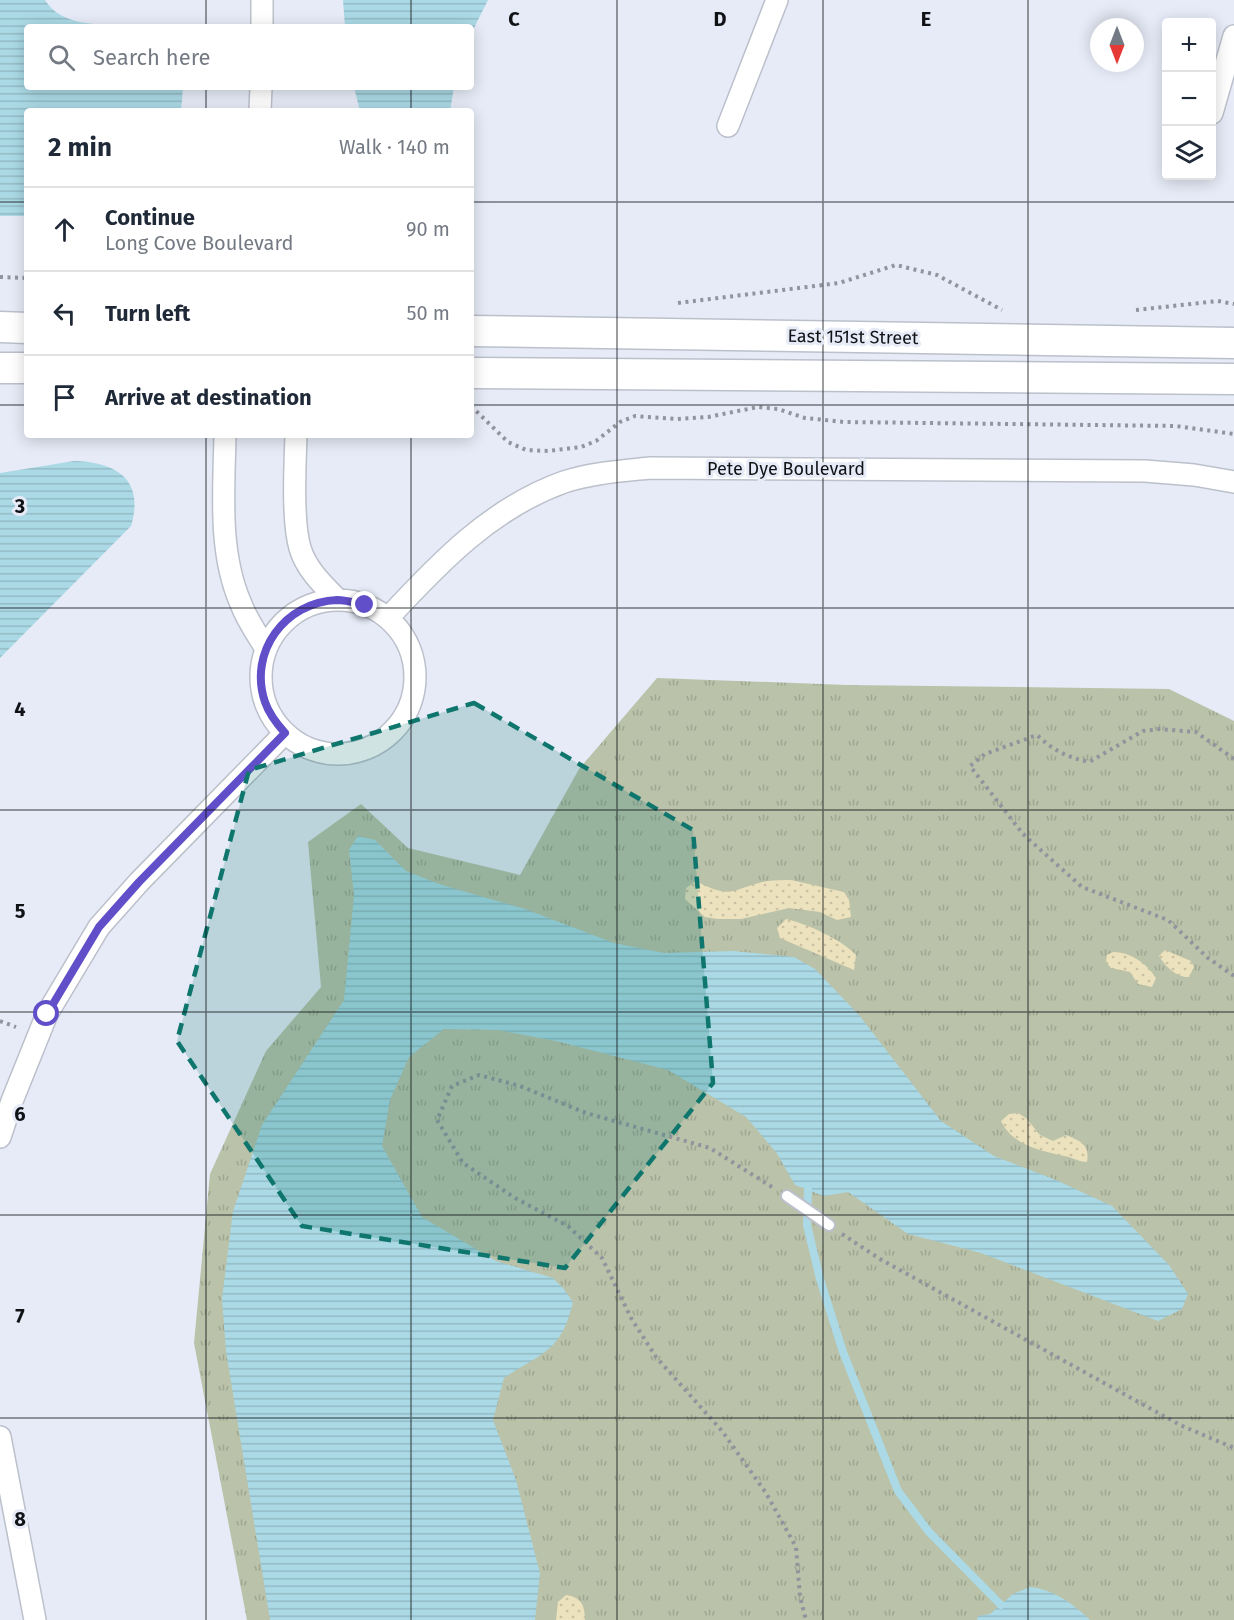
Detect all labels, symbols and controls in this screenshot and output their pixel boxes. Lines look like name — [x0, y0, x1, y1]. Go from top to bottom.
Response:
text: C — [508, 7, 520, 31]
text: D — [713, 7, 727, 31]
text: E — [921, 7, 931, 31]
north arrow — [1090, 18, 1144, 72]
map controls — [1162, 18, 1216, 180]
button: + — [1162, 18, 1216, 72]
search box — [24, 24, 474, 90]
icon: search — [45, 41, 78, 74]
text: Search here — [93, 44, 211, 71]
button: − — [1162, 72, 1216, 126]
button: layers — [1162, 126, 1216, 180]
text: 2 min — [48, 132, 112, 163]
text: Walk · 140 m — [339, 135, 450, 159]
text: Continue — [105, 204, 195, 231]
icon: ahead — [48, 213, 81, 246]
text: 90 m — [406, 217, 450, 241]
text: Long Cove Boulevard — [105, 231, 293, 255]
icon: left — [48, 297, 81, 330]
text: Turn left — [105, 300, 190, 327]
text: 50 m — [406, 301, 450, 325]
street label: East 151st Street — [787, 325, 919, 349]
icon: arrive — [48, 381, 81, 414]
text: Arrive at destination — [105, 384, 312, 411]
street label: Pete Dye Boulevard — [707, 458, 865, 480]
text: 3 — [14, 494, 25, 518]
route end — [351, 591, 377, 617]
text: 4 — [14, 697, 26, 721]
text: 5 — [15, 899, 26, 923]
route start — [33, 1000, 59, 1026]
text: 6 — [14, 1102, 26, 1126]
text: 7 — [15, 1304, 25, 1328]
text: 8 — [14, 1507, 26, 1531]

